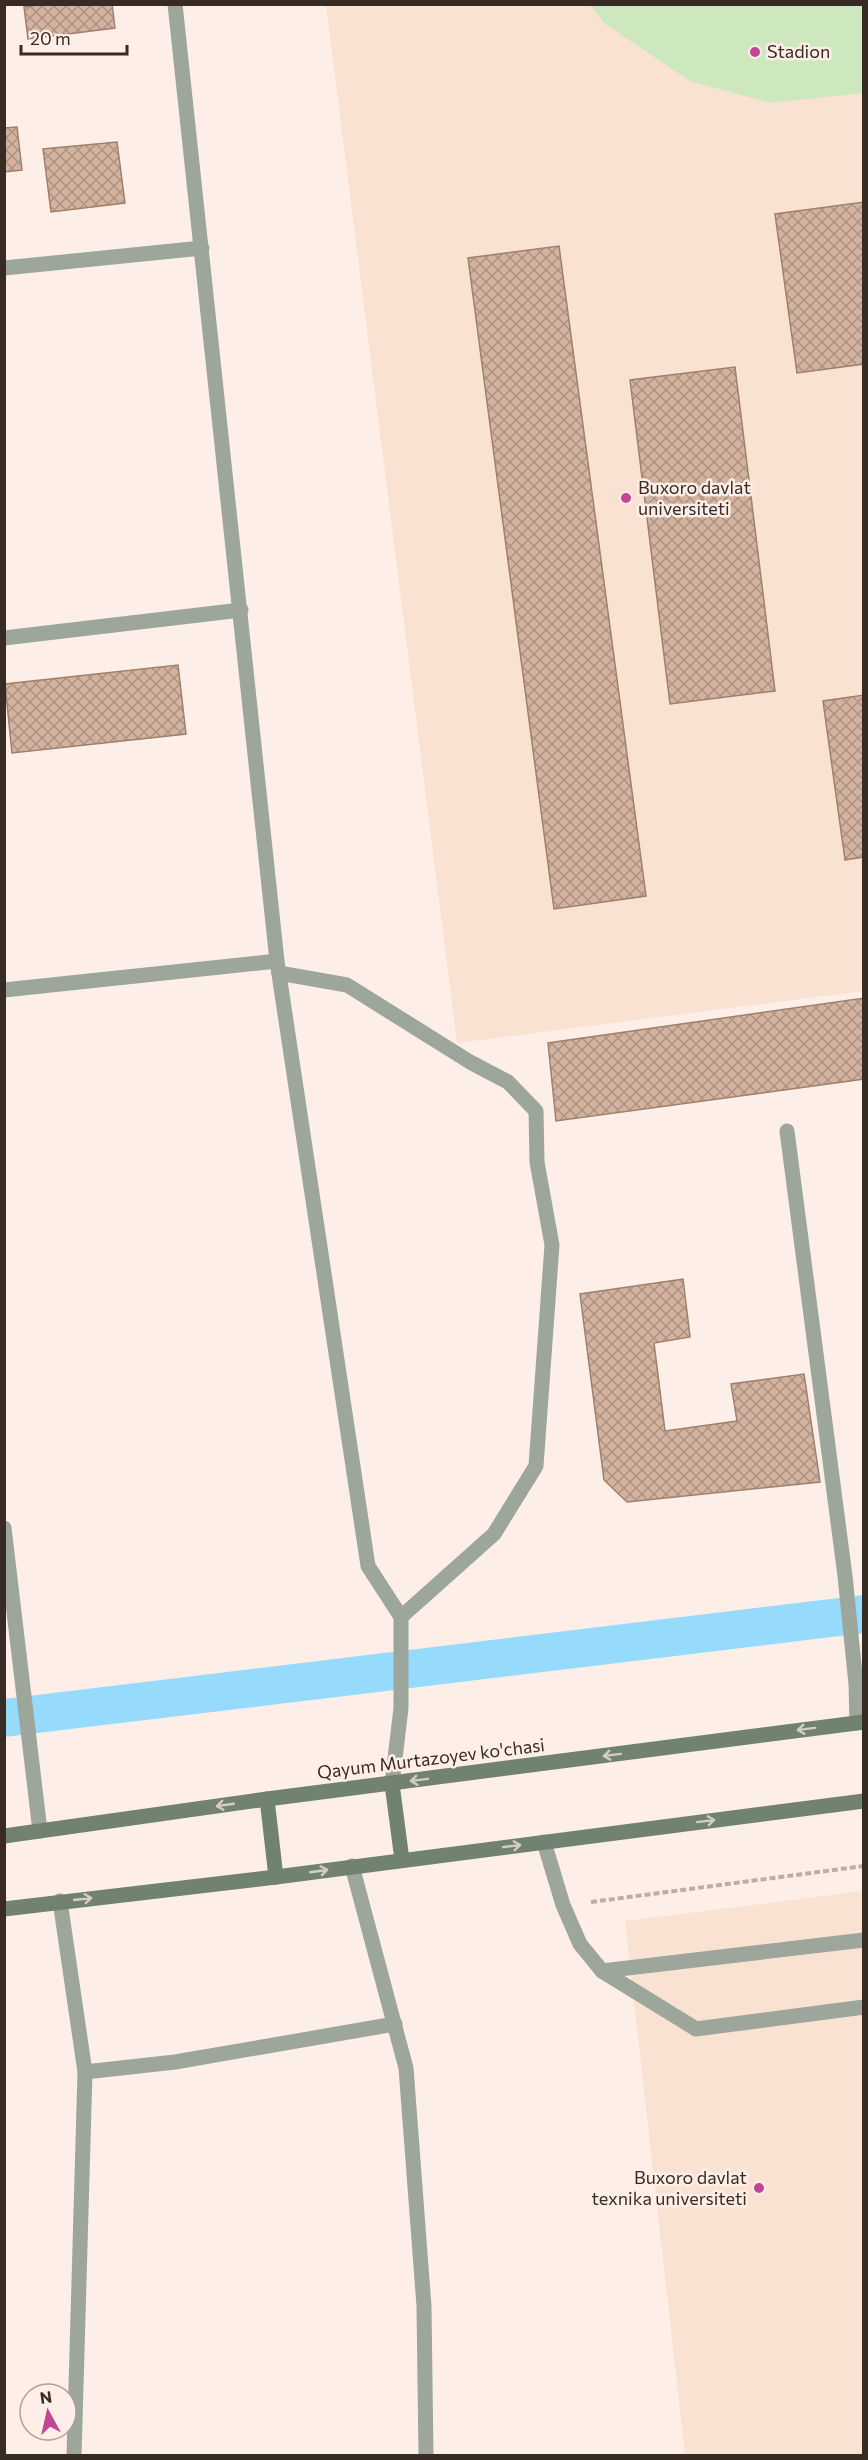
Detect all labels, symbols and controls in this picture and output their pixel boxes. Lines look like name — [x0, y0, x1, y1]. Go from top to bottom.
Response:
scale bar — [21, 18, 128, 56]
text: 20 m — [30, 27, 71, 49]
place label: Stadion — [767, 40, 830, 62]
marker: Stadion — [748, 45, 762, 59]
place label: Buxoro davlat universiteti — [638, 476, 751, 519]
marker: Buxoro davlat universiteti — [619, 491, 633, 505]
one-way arrow — [796, 1724, 816, 1735]
street label: Qayum Murtazoyev ko'chasi — [316, 1733, 546, 1783]
one-way arrow — [603, 1749, 623, 1760]
one-way arrow — [409, 1775, 429, 1786]
one-way arrow — [216, 1799, 236, 1810]
one-way arrow — [695, 1816, 715, 1827]
one-way arrow — [502, 1840, 522, 1851]
one-way arrow — [308, 1866, 328, 1877]
one-way arrow — [73, 1893, 93, 1904]
place label: Buxoro davlat texnika universiteti — [591, 2166, 747, 2209]
marker: Buxoro davlat texnika universiteti — [752, 2181, 766, 2195]
north arrow — [18, 2382, 78, 2442]
text: N — [39, 2386, 53, 2407]

